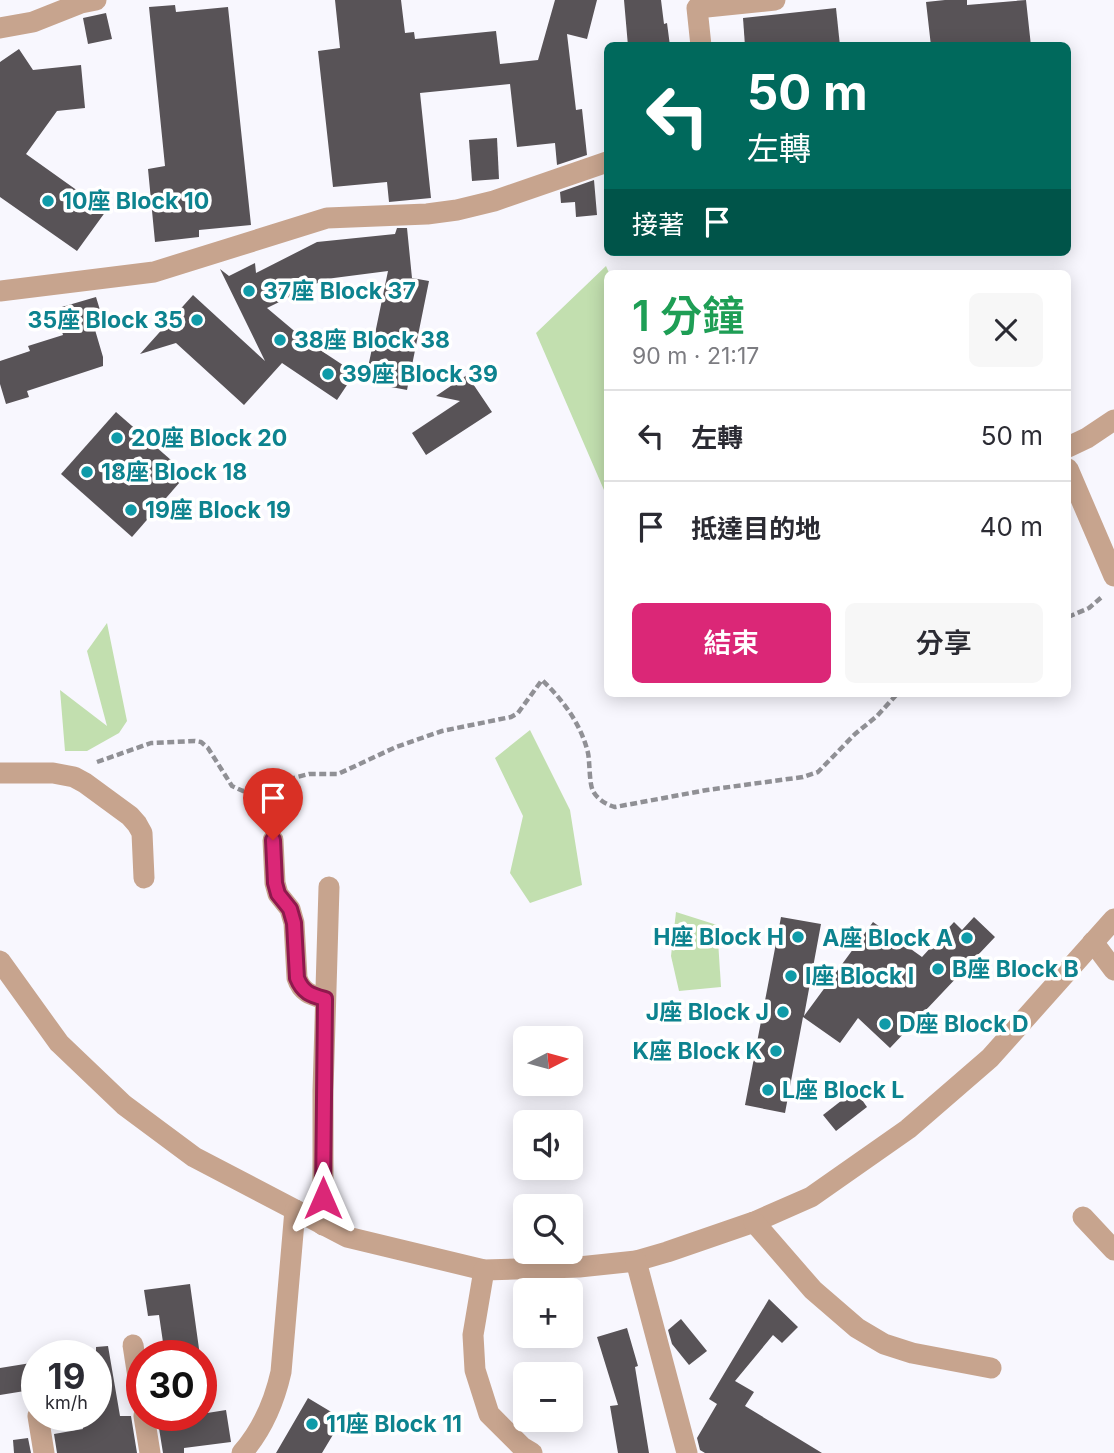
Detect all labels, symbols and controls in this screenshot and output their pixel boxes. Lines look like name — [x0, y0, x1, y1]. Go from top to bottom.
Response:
text: 50 m — [747, 63, 868, 122]
icon: left — [632, 70, 723, 161]
text: 左轉 — [747, 129, 811, 168]
place label: 10座 Block 10 — [62, 187, 209, 215]
marker: 10座 Block 10 — [40, 193, 56, 209]
icon: arrive — [698, 203, 736, 241]
text: 接著 — [632, 209, 684, 240]
place label: 37座 Block 37 — [263, 277, 416, 305]
marker: 37座 Block 37 — [241, 283, 257, 299]
text: 1 分鐘 — [632, 290, 744, 341]
button: close — [969, 293, 1043, 367]
place label: 35座 Block 35 — [28, 306, 183, 334]
marker: 35座 Block 35 — [189, 312, 205, 328]
place label: 38座 Block 38 — [294, 326, 450, 354]
marker: 38座 Block 38 — [272, 332, 288, 348]
text: 90 m · 21:17 — [632, 342, 759, 370]
place label: 39座 Block 39 — [342, 360, 498, 388]
marker: 39座 Block 39 — [320, 366, 336, 382]
icon: left — [632, 417, 670, 455]
text: 50 m — [981, 420, 1043, 451]
text: 左轉 — [691, 422, 743, 453]
place label: 20座 Block 20 — [131, 424, 287, 452]
marker: 20座 Block 20 — [109, 430, 125, 446]
place label: 18座 Block 18 — [101, 458, 247, 486]
marker: 18座 Block 18 — [79, 464, 95, 480]
place label: 19座 Block 19 — [145, 496, 291, 524]
marker: 19座 Block 19 — [123, 502, 139, 518]
icon: arrive — [632, 508, 670, 546]
text: 40 m — [980, 511, 1043, 542]
text: 抵達目的地 — [691, 513, 821, 544]
button: 結束 — [632, 603, 831, 683]
button: 分享 — [845, 603, 1043, 683]
pin — [243, 768, 303, 840]
icon: arrive — [254, 779, 292, 817]
place label: H座 Block H — [653, 923, 784, 951]
place label: A座 Block A — [822, 924, 953, 952]
marker: H座 Block H — [790, 929, 806, 945]
marker: A座 Block A — [959, 930, 975, 946]
place label: B座 Block B — [952, 955, 1079, 983]
marker: B座 Block B — [930, 961, 946, 977]
place label: I座 Block I — [805, 962, 914, 990]
marker: I座 Block I — [783, 968, 799, 984]
place label: J座 Block J — [646, 998, 769, 1026]
marker: J座 Block J — [775, 1004, 791, 1020]
place label: D座 Block D — [899, 1010, 1029, 1038]
marker: D座 Block D — [877, 1016, 893, 1032]
north arrow — [513, 1026, 583, 1096]
map controls — [513, 1026, 583, 1432]
place label: K座 Block K — [633, 1037, 762, 1065]
marker: K座 Block K — [768, 1043, 784, 1059]
place label: L座 Block L — [782, 1076, 904, 1104]
marker: L座 Block L — [760, 1082, 776, 1098]
button: sound — [513, 1110, 583, 1180]
position arrow — [286, 1161, 360, 1235]
button: search — [513, 1194, 583, 1264]
button: + — [513, 1278, 583, 1348]
speed limit sign: 30 — [126, 1340, 217, 1431]
text: 19 — [48, 1355, 85, 1397]
button: − — [513, 1362, 583, 1432]
text: km/h — [45, 1392, 88, 1413]
place label: 11座 Block 11 — [326, 1410, 462, 1438]
marker: 11座 Block 11 — [304, 1416, 320, 1432]

